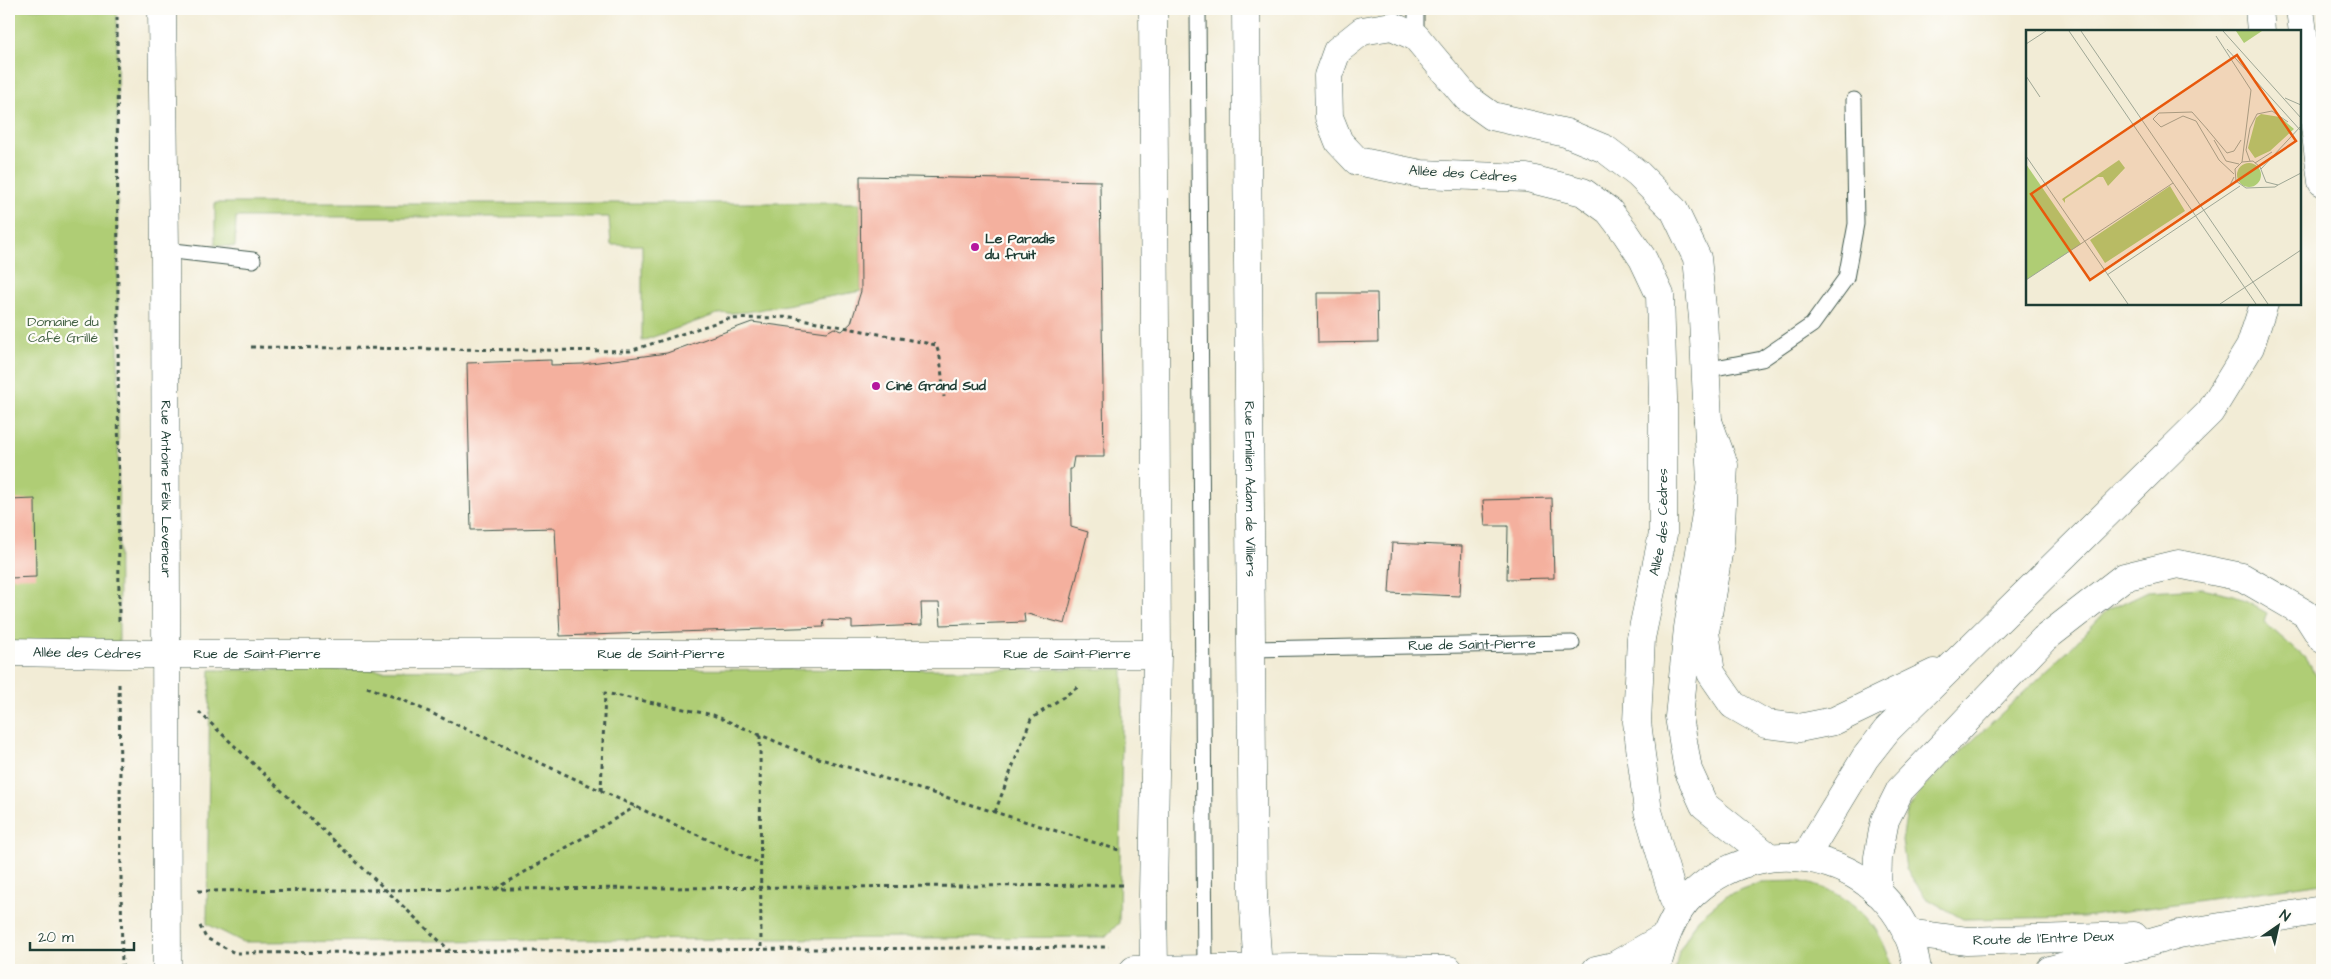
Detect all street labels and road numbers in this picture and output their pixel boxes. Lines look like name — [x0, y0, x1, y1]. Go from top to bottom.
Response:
street label: Allée des Cèdres — [1408, 160, 1518, 188]
street label: Rue Antoine Félix Leveneur — [155, 400, 176, 578]
street label: Rue Emilien Adam de Villiers — [1239, 401, 1260, 577]
street label: Allée des Cèdres — [1644, 468, 1673, 578]
street label: Rue de Saint-Pierre — [1408, 634, 1536, 656]
street label: Allée des Cèdres — [33, 642, 141, 664]
street label: Rue de Saint-Pierre — [193, 644, 321, 664]
street label: Rue de Saint-Pierre — [597, 644, 725, 664]
street label: Rue de Saint-Pierre — [1003, 644, 1131, 664]
street label: Route de l'Entre Deux — [1973, 927, 2115, 951]

